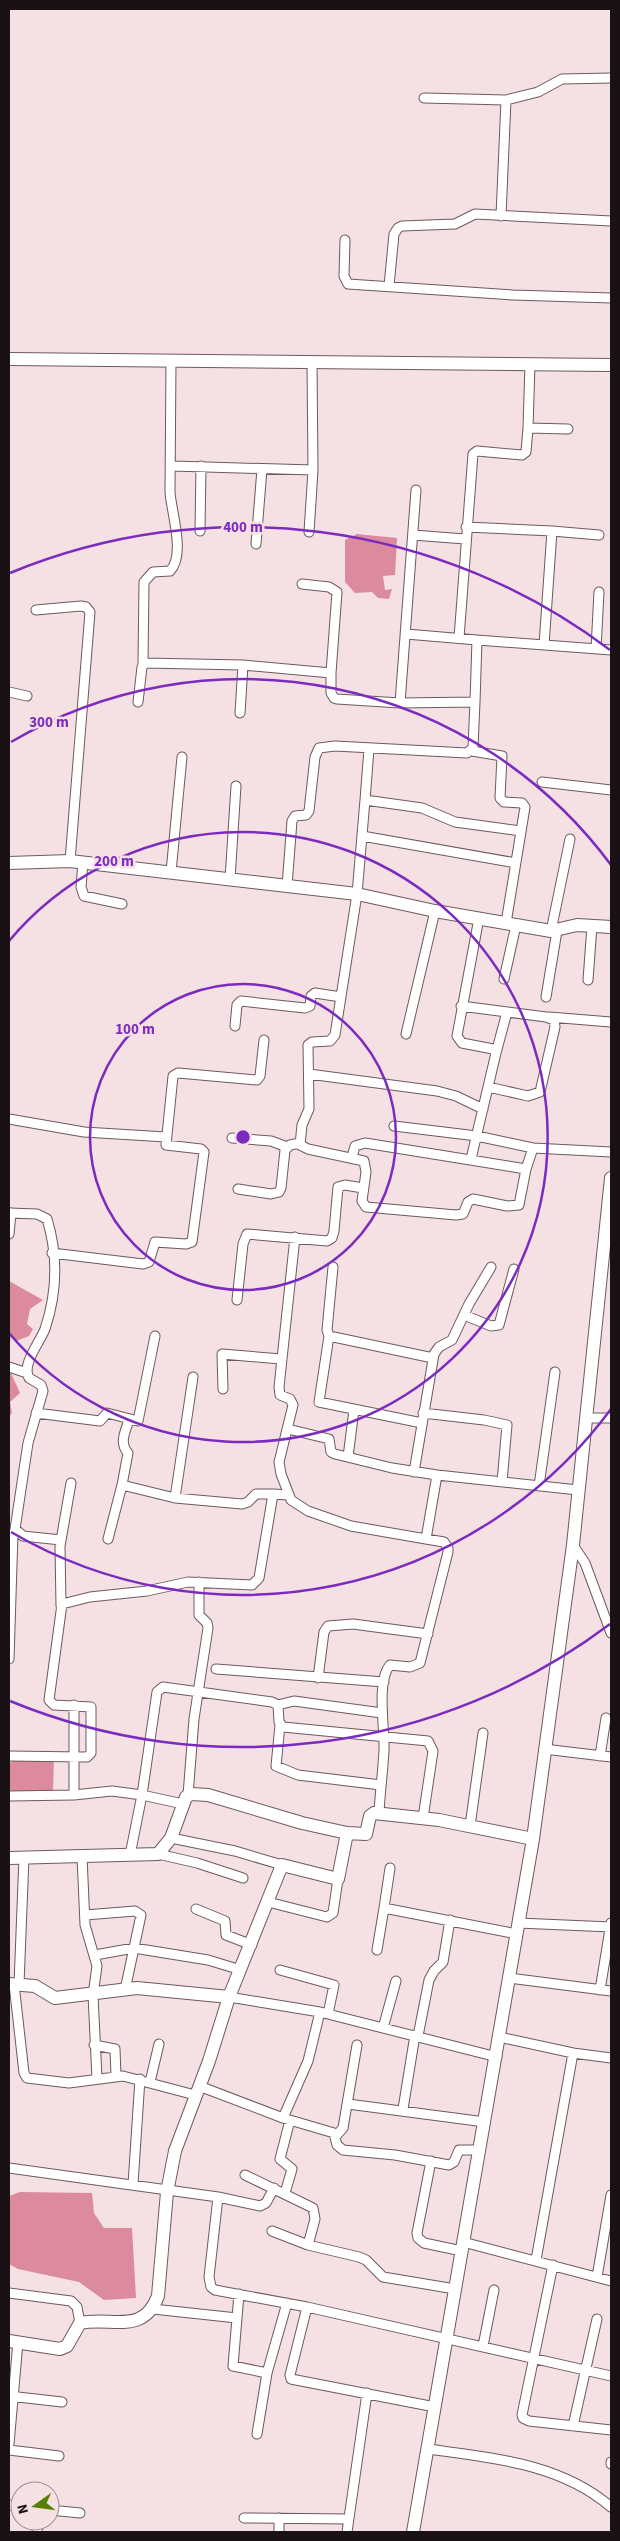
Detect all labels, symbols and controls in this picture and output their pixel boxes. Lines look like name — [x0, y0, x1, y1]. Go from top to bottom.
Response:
text: 400 m — [223, 517, 263, 538]
text: 300 m — [29, 712, 69, 733]
text: 200 m — [94, 851, 134, 872]
text: 100 m — [115, 1019, 155, 1040]
centre of rings — [234, 1128, 252, 1146]
north arrow — [10, 2481, 60, 2531]
text: N — [13, 2502, 34, 2516]

